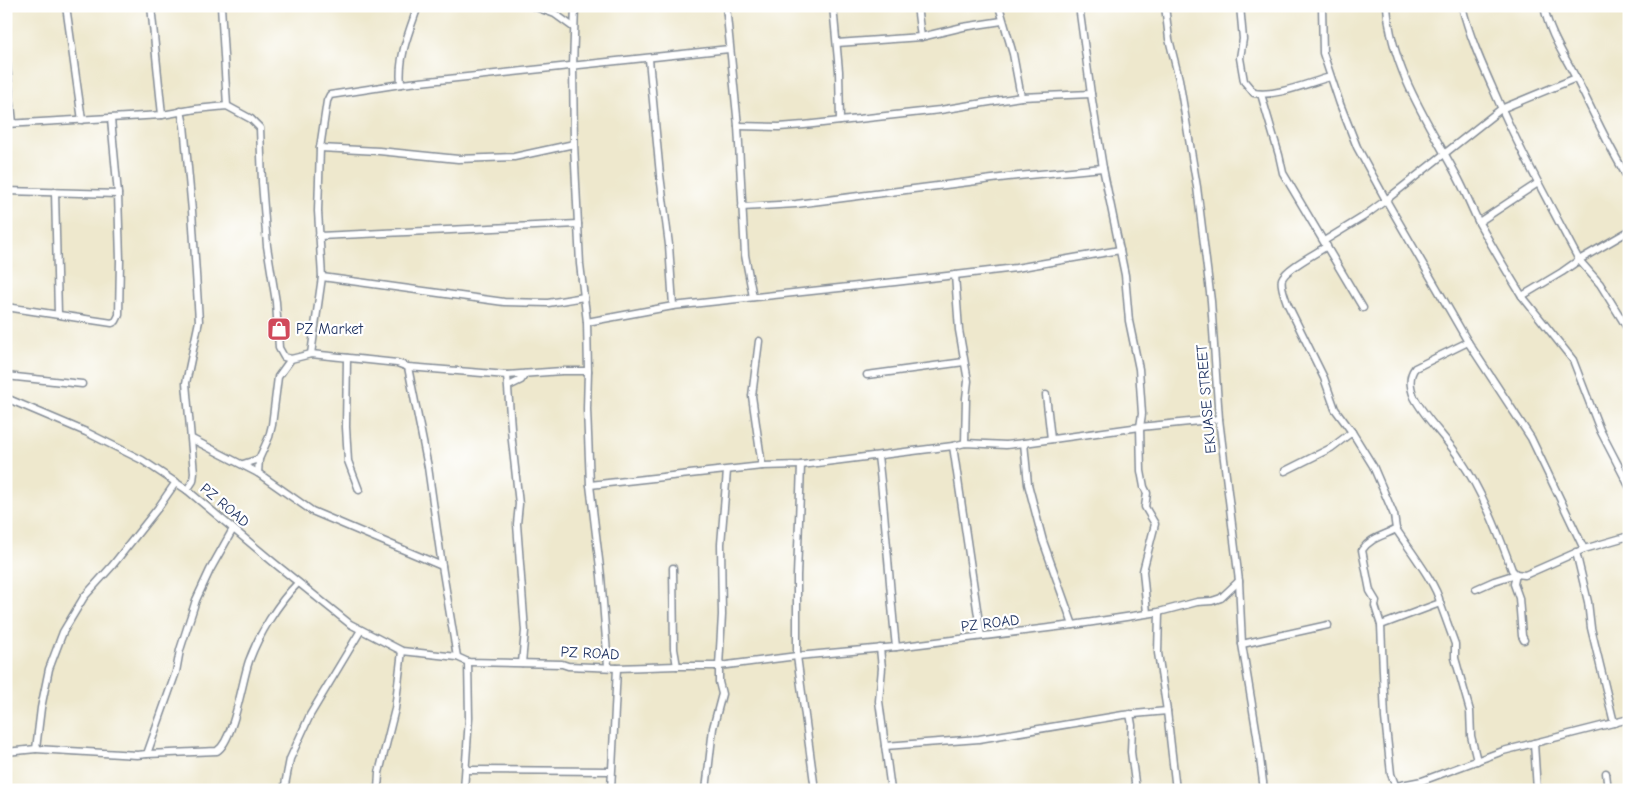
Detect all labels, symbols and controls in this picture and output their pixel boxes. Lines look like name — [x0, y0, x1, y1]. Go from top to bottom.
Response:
shop icon: PZ Market — [266, 316, 292, 342]
place label: PZ Market — [296, 320, 364, 338]
street label: EKUASE STREET — [1192, 343, 1220, 454]
street label: PZ ROAD — [197, 479, 253, 531]
street label: PZ ROAD — [960, 610, 1020, 636]
street label: PZ ROAD — [560, 642, 620, 664]

